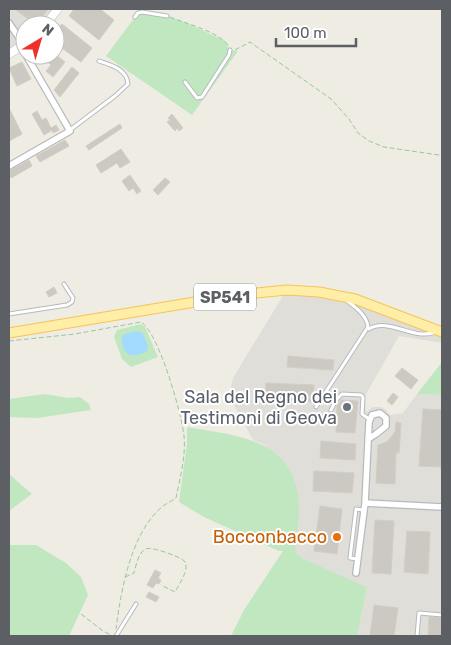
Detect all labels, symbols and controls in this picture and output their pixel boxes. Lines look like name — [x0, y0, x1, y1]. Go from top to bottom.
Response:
north arrow — [15, 15, 65, 65]
scale bar — [276, 15, 356, 47]
text: N — [38, 20, 57, 40]
text: 100 m — [284, 24, 326, 42]
road number: SP541 — [194, 284, 256, 310]
place label: Sala del Regno dei Testimoni di Geova — [180, 386, 337, 429]
marker: Sala del Regno dei Testimoni di Geova — [341, 401, 353, 413]
place label: Bocconbacco — [213, 526, 327, 548]
marker: Bocconbacco — [331, 531, 343, 543]

